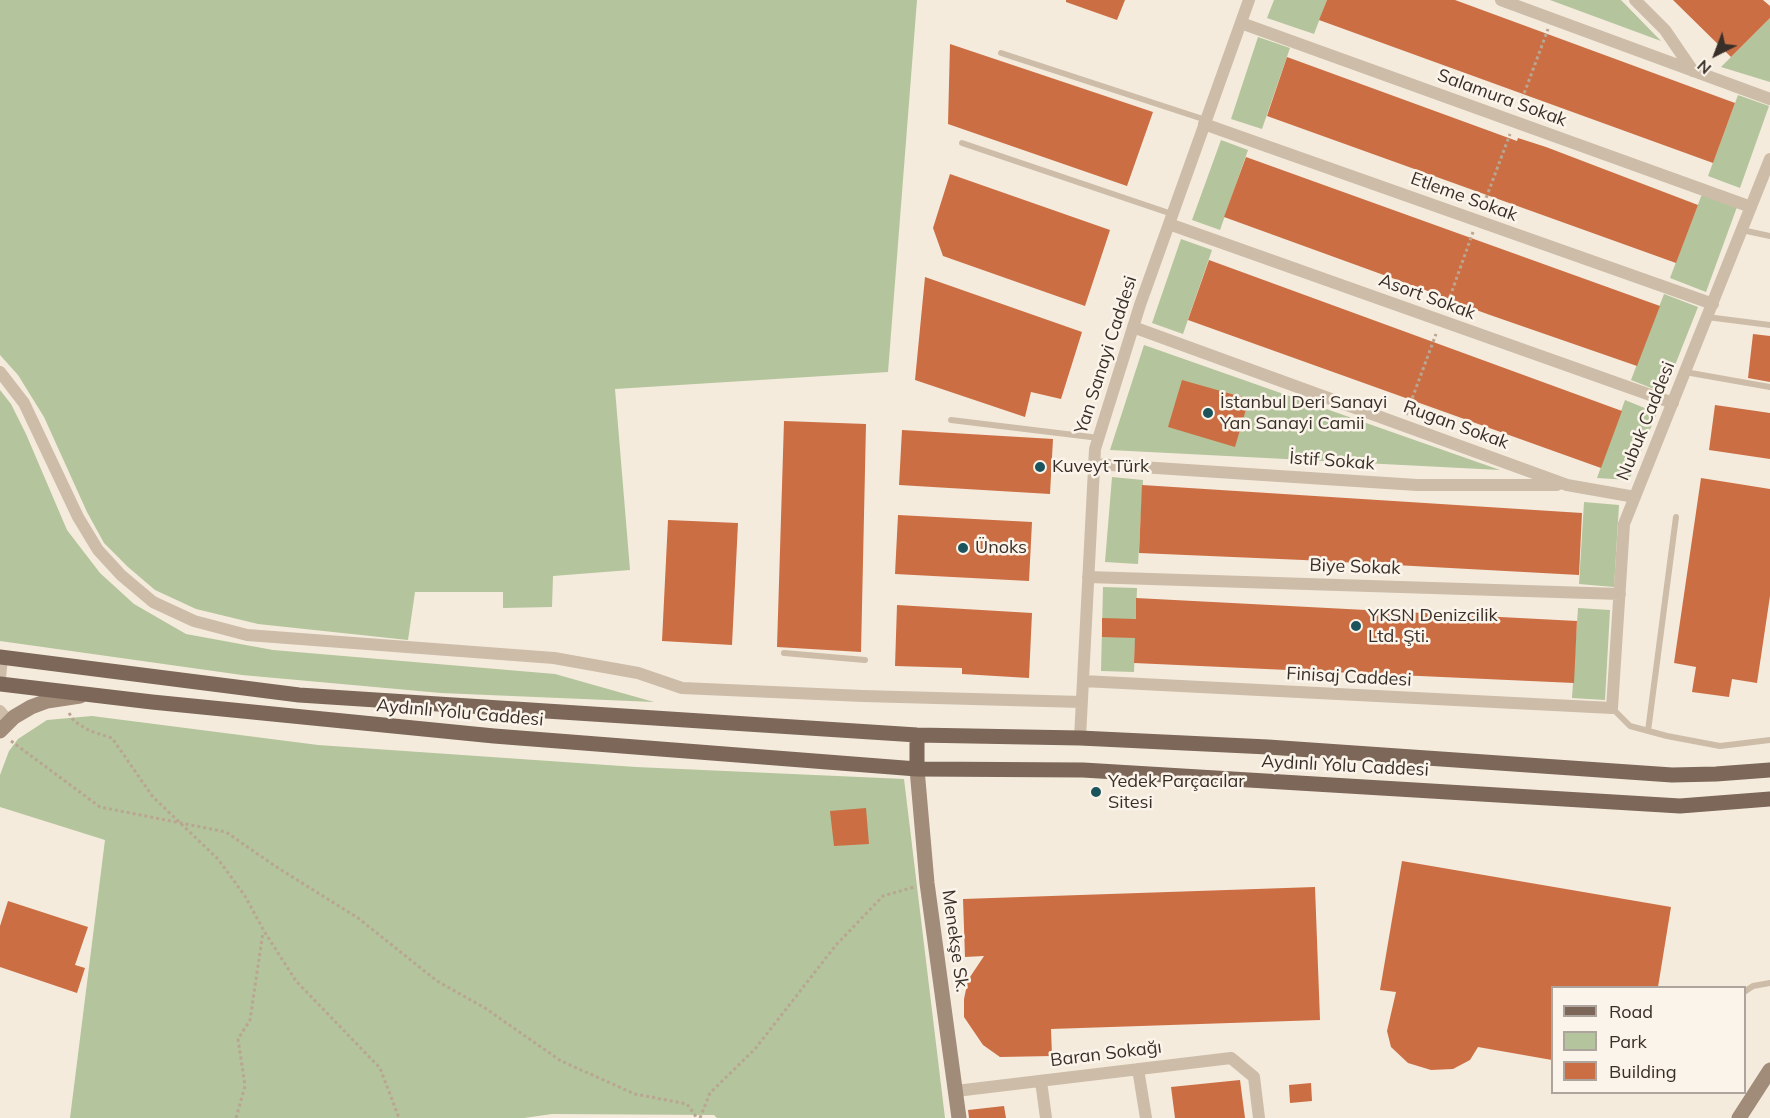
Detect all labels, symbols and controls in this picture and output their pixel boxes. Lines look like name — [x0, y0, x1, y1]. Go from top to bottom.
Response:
north arrow — [1686, 24, 1746, 84]
text: N — [1693, 56, 1715, 79]
street label: Salamura Sokak — [1434, 65, 1570, 131]
street label: Etleme Sokak — [1408, 168, 1520, 226]
street label: Asort Sokak — [1376, 270, 1478, 324]
street label: Yan Sanayi Caddesi — [1070, 273, 1142, 437]
street label: Nubuk Caddesi — [1612, 358, 1680, 484]
place label: İstanbul Deri Sanayi Yan Sanayi Camii — [1220, 392, 1387, 434]
street label: Rugan Sokak — [1400, 396, 1512, 454]
marker: İstanbul Deri Sanayi Yan Sanayi Camii — [1201, 406, 1215, 420]
street label: İstif Sokak — [1289, 447, 1375, 475]
place label: Kuveyt Türk — [1052, 456, 1149, 478]
marker: Kuveyt Türk — [1033, 460, 1047, 474]
place label: Ünoks — [975, 537, 1027, 559]
marker: Ünoks — [956, 541, 970, 555]
street label: Biye Sokak — [1309, 555, 1401, 579]
place label: YKSN Denizcilik Ltd. Şti. — [1368, 605, 1498, 648]
marker: YKSN Denizcilik Ltd. Şti. — [1349, 619, 1363, 633]
street label: Finisaj Caddesi — [1286, 663, 1412, 691]
street label: Aydınlı Yolu Caddesi — [376, 695, 544, 731]
street label: Aydınlı Yolu Caddesi — [1261, 751, 1429, 781]
place label: Yedek Parçacılar Sitesi — [1108, 771, 1245, 814]
marker: Yedek Parçacılar Sitesi — [1089, 785, 1103, 799]
street label: Menekşe Sk. — [937, 889, 973, 993]
legend — [1551, 986, 1746, 1094]
text: Road — [1609, 1000, 1653, 1023]
text: Park — [1609, 1030, 1647, 1053]
street label: Baran Sokağı — [1049, 1036, 1163, 1072]
text: Building — [1609, 1060, 1677, 1083]

